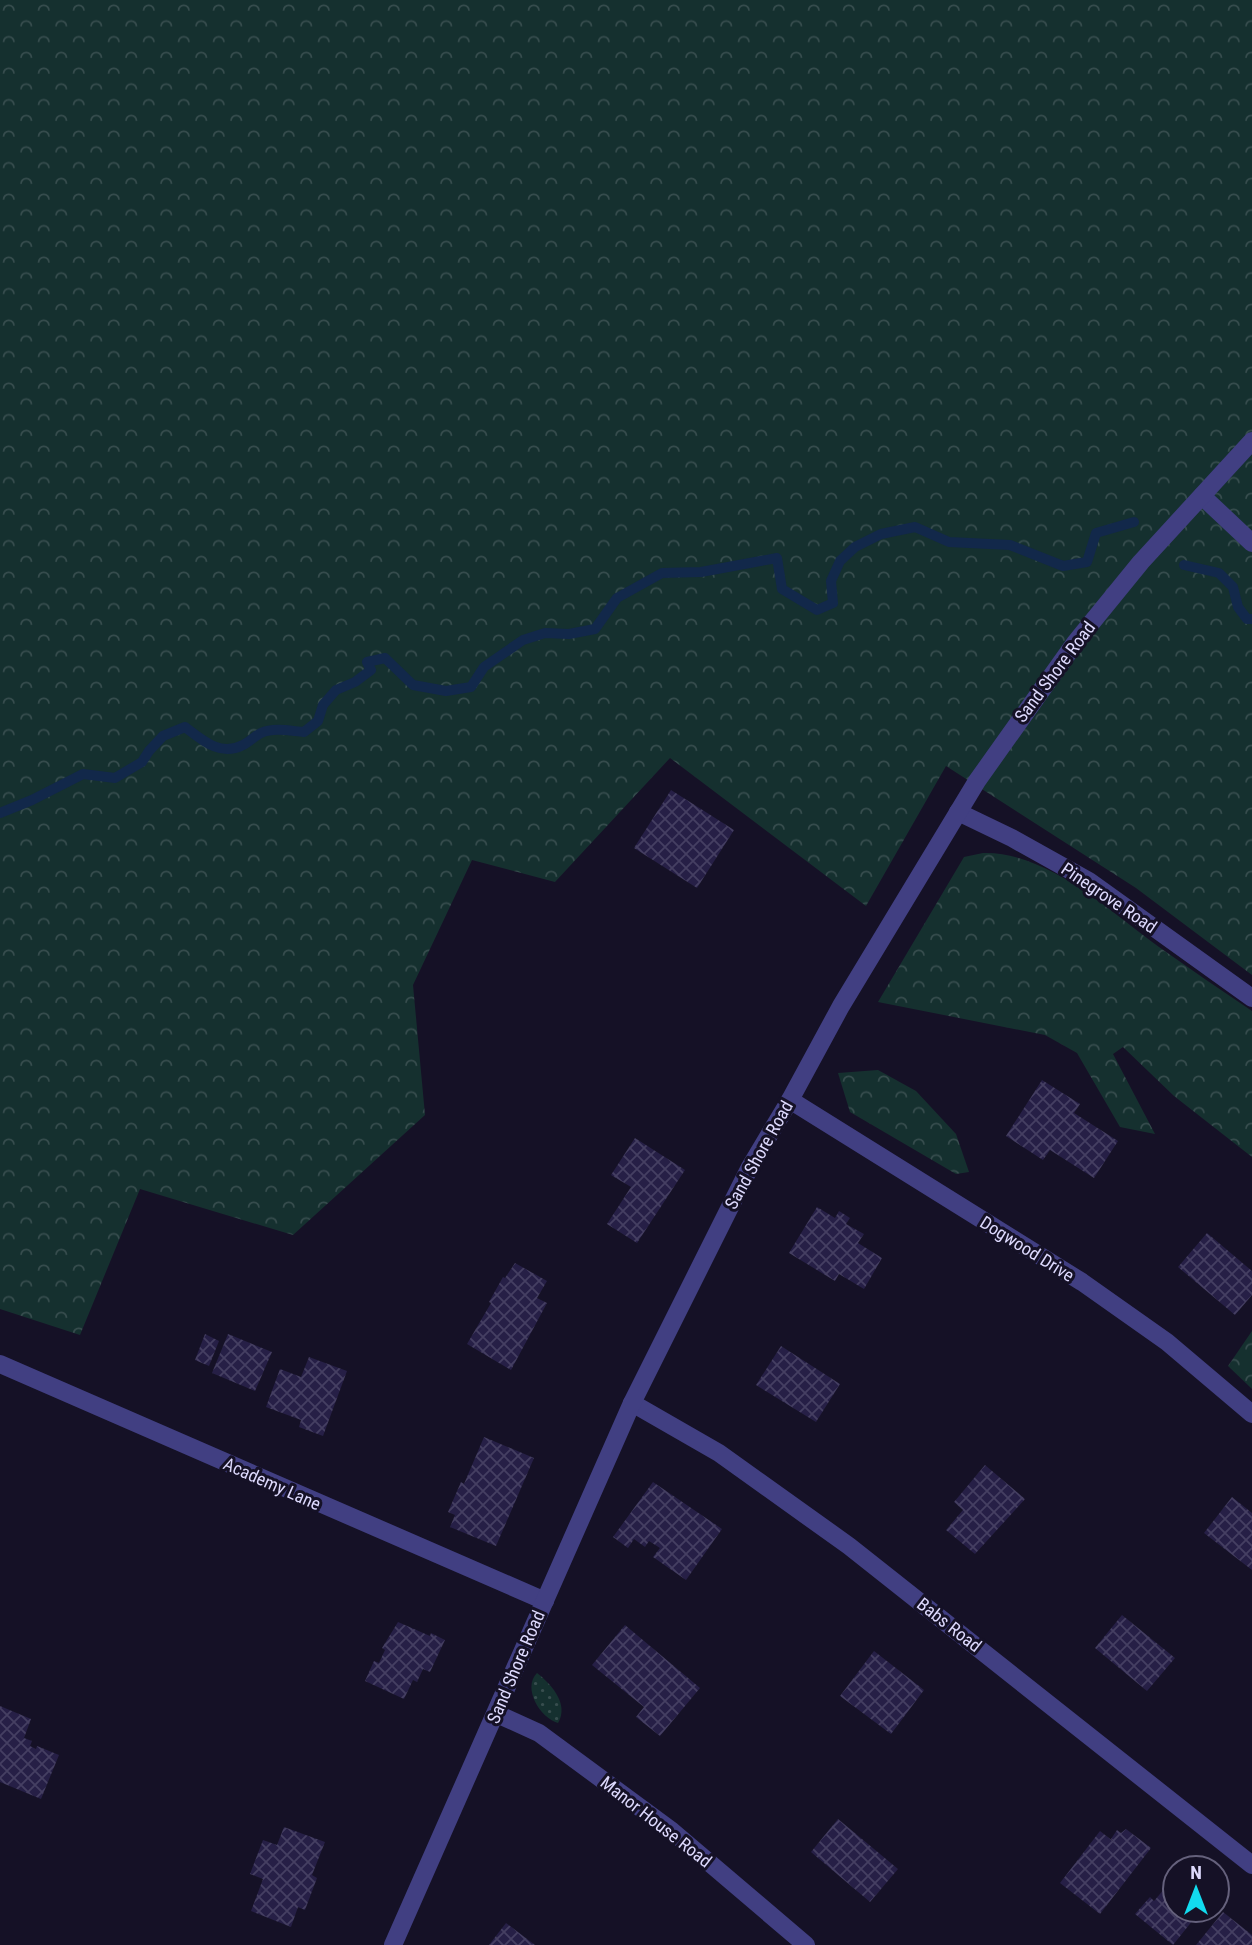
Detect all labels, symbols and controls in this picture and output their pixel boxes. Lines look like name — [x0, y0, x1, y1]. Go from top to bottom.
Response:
street label: Sand Shore Road — [1010, 617, 1099, 726]
street label: Pinegrove Road — [1058, 858, 1161, 937]
street label: Sand Shore Road — [720, 1097, 797, 1213]
street label: Dogwood Drive — [976, 1211, 1078, 1286]
street label: Academy Lane — [220, 1453, 324, 1514]
street label: Babs Road — [913, 1593, 986, 1656]
street label: Sand Shore Road — [482, 1607, 549, 1727]
street label: Manor House Road — [596, 1772, 716, 1872]
north arrow — [1161, 1854, 1231, 1924]
text: N — [1190, 1861, 1202, 1884]

